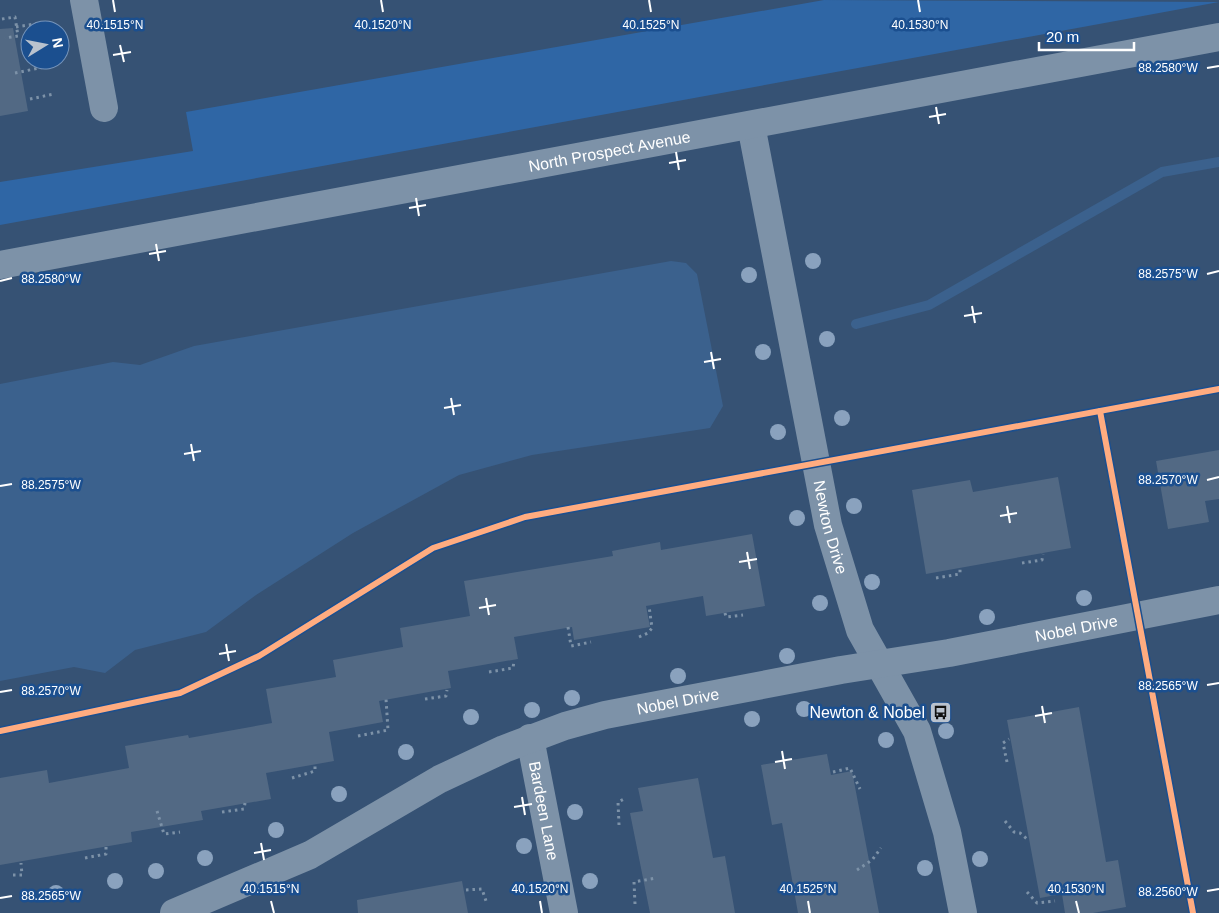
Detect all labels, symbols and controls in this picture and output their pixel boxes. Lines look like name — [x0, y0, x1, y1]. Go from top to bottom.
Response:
text: 40.1515°N — [87, 18, 143, 32]
text: 40.1520°N — [355, 18, 411, 32]
text: 40.1525°N — [623, 18, 679, 32]
text: 40.1530°N — [892, 18, 948, 32]
north arrow — [20, 20, 70, 70]
scale bar — [1039, 20, 1134, 52]
text: 20 m — [1046, 28, 1079, 45]
text: N — [49, 36, 67, 49]
text: 88.2580°W — [1138, 61, 1198, 75]
street label: North Prospect Avenue — [527, 128, 692, 175]
text: 88.2575°W — [1138, 267, 1198, 281]
text: 88.2580°W — [21, 272, 81, 286]
text: 88.2570°W — [1138, 473, 1198, 487]
text: 88.2575°W — [21, 478, 81, 492]
street label: Newton Drive — [811, 479, 850, 576]
street label: Nobel Drive — [1034, 612, 1119, 645]
text: 88.2565°W — [1138, 679, 1198, 693]
text: 88.2570°W — [21, 684, 81, 698]
street label: Nobel Drive — [635, 685, 721, 718]
bus stop icon: Newton & Nobel — [929, 700, 953, 724]
place label: Newton & Nobel — [809, 704, 925, 721]
street label: Bardeen Lane — [526, 760, 562, 862]
text: 40.1515°N — [243, 882, 299, 896]
text: 40.1520°N — [512, 882, 568, 896]
text: 40.1525°N — [780, 882, 836, 896]
text: 40.1530°N — [1048, 882, 1104, 896]
text: 88.2560°W — [1138, 885, 1198, 899]
text: 88.2565°W — [21, 889, 81, 903]

